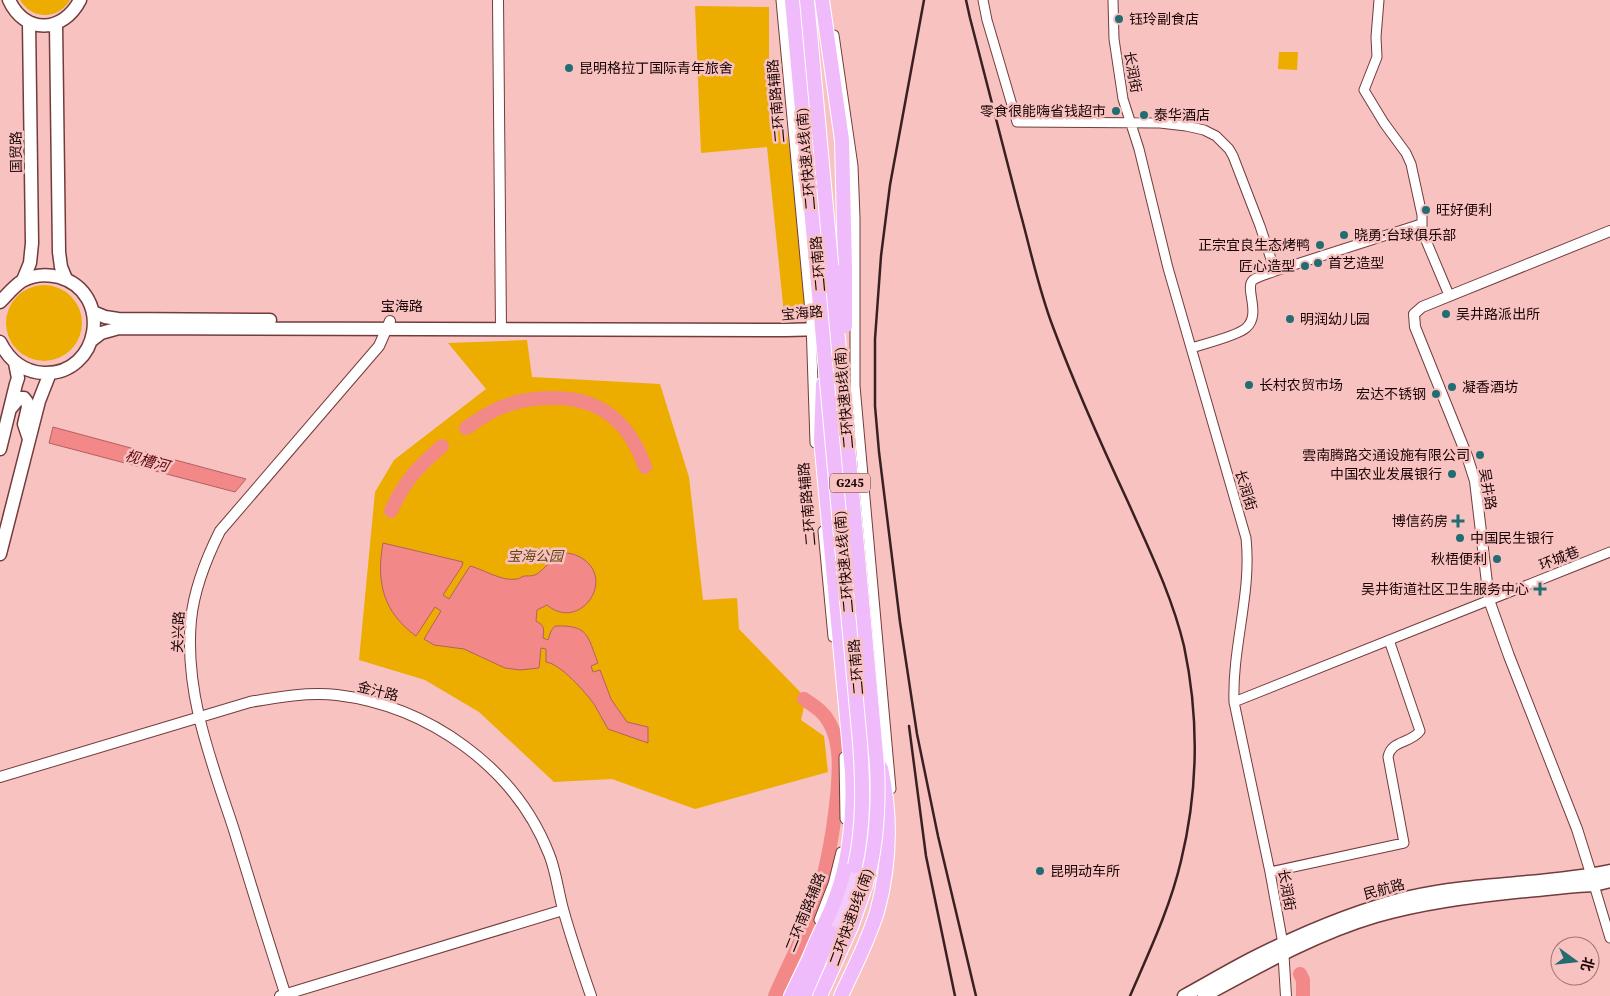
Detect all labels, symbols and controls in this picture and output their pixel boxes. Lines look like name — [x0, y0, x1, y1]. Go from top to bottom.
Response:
place label: 钰玲副食店 — [1129, 9, 1199, 29]
marker: 钰玲副食店 — [1113, 13, 1125, 25]
street label: 长润街 — [1120, 50, 1146, 94]
place label: 昆明格拉丁国际青年旅舍 — [579, 58, 733, 78]
street label: 二环南路辅路 — [762, 58, 790, 144]
marker: 昆明格拉丁国际青年旅舍 — [563, 62, 575, 74]
place label: 零食很能嗨省钱超市 — [980, 101, 1106, 121]
marker: 零食很能嗨省钱超市 — [1110, 105, 1122, 117]
place label: 泰华酒店 — [1154, 105, 1210, 125]
street label: 二环快速A线(南) — [792, 107, 820, 211]
marker: 泰华酒店 — [1138, 109, 1150, 121]
street label: 国贸路 — [6, 131, 26, 173]
place label: 旺好便利 — [1436, 200, 1492, 220]
marker: 旺好便利 — [1420, 204, 1432, 216]
place label: 晓勇·台球俱乐部 — [1354, 225, 1456, 245]
marker: 晓勇·台球俱乐部 — [1338, 229, 1350, 241]
street label: 二环南路 — [806, 235, 830, 293]
place label: 正宗宜良生态烤鸭 — [1198, 235, 1310, 255]
marker: 正宗宜良生态烤鸭 — [1314, 239, 1326, 251]
place label: 首艺造型 — [1328, 253, 1384, 273]
place label: 匠心造型 — [1239, 256, 1295, 276]
marker: 首艺造型 — [1312, 257, 1324, 269]
marker: 匠心造型 — [1299, 260, 1311, 272]
street label: 宝海路 — [381, 296, 423, 316]
street label: 宝海路 — [780, 301, 824, 325]
place label: 吴井路派出所 — [1456, 304, 1540, 324]
marker: 吴井路派出所 — [1440, 308, 1452, 320]
place label: 明润幼儿园 — [1300, 309, 1370, 329]
marker: 明润幼儿园 — [1284, 313, 1296, 325]
street label: 二环快速B线(南) — [830, 346, 858, 450]
place label: 长村农贸市场 — [1259, 375, 1343, 395]
place label: 凝香酒坊 — [1462, 377, 1518, 397]
marker: 长村农贸市场 — [1243, 379, 1255, 391]
marker: 凝香酒坊 — [1446, 381, 1458, 393]
place label: 宏达不锈钢 — [1356, 384, 1426, 404]
marker: 宏达不锈钢 — [1430, 388, 1442, 400]
water label: 枧槽河 — [123, 445, 174, 477]
place label: 雲南腾路交通设施有限公司 — [1302, 445, 1470, 465]
marker: 雲南腾路交通设施有限公司 — [1474, 449, 1486, 461]
street label: 二环南路辅路 — [793, 461, 821, 547]
place label: 中国农业发展银行 — [1330, 464, 1442, 484]
street label: 长润街 — [1230, 467, 1262, 513]
street label: 吴井路 — [1475, 467, 1501, 511]
marker: 中国农业发展银行 — [1446, 468, 1458, 480]
road number: G245 — [830, 473, 870, 492]
street label: 二环快速A线(南) — [830, 510, 858, 614]
place label: 博信药房 — [1392, 511, 1448, 531]
marker: 博信药房 — [1452, 515, 1464, 527]
place label: 中国民生银行 — [1470, 528, 1554, 548]
marker: 中国民生银行 — [1454, 532, 1466, 544]
street label: 环城巷 — [1536, 541, 1582, 575]
park label: 宝海公园 — [507, 546, 565, 566]
place label: 秋梧便利 — [1431, 549, 1487, 569]
marker: 秋梧便利 — [1491, 553, 1503, 565]
place label: 吴井街道社区卫生服务中心 — [1361, 579, 1529, 599]
marker: 吴井街道社区卫生服务中心 — [1533, 582, 1547, 596]
street label: 关兴路 — [167, 611, 189, 653]
street label: 二环南路 — [844, 638, 868, 696]
street label: 金汁路 — [355, 676, 401, 706]
place label: 昆明动车所 — [1050, 861, 1120, 881]
marker: 昆明动车所 — [1034, 865, 1046, 877]
street label: 二环快速B线(南) — [824, 866, 878, 968]
street label: 长润街 — [1274, 868, 1300, 912]
street label: 二环南路辅路 — [780, 869, 830, 955]
street label: 民航路 — [1361, 874, 1407, 904]
north arrow — [1550, 936, 1600, 986]
text: 北 — [1576, 955, 1599, 974]

